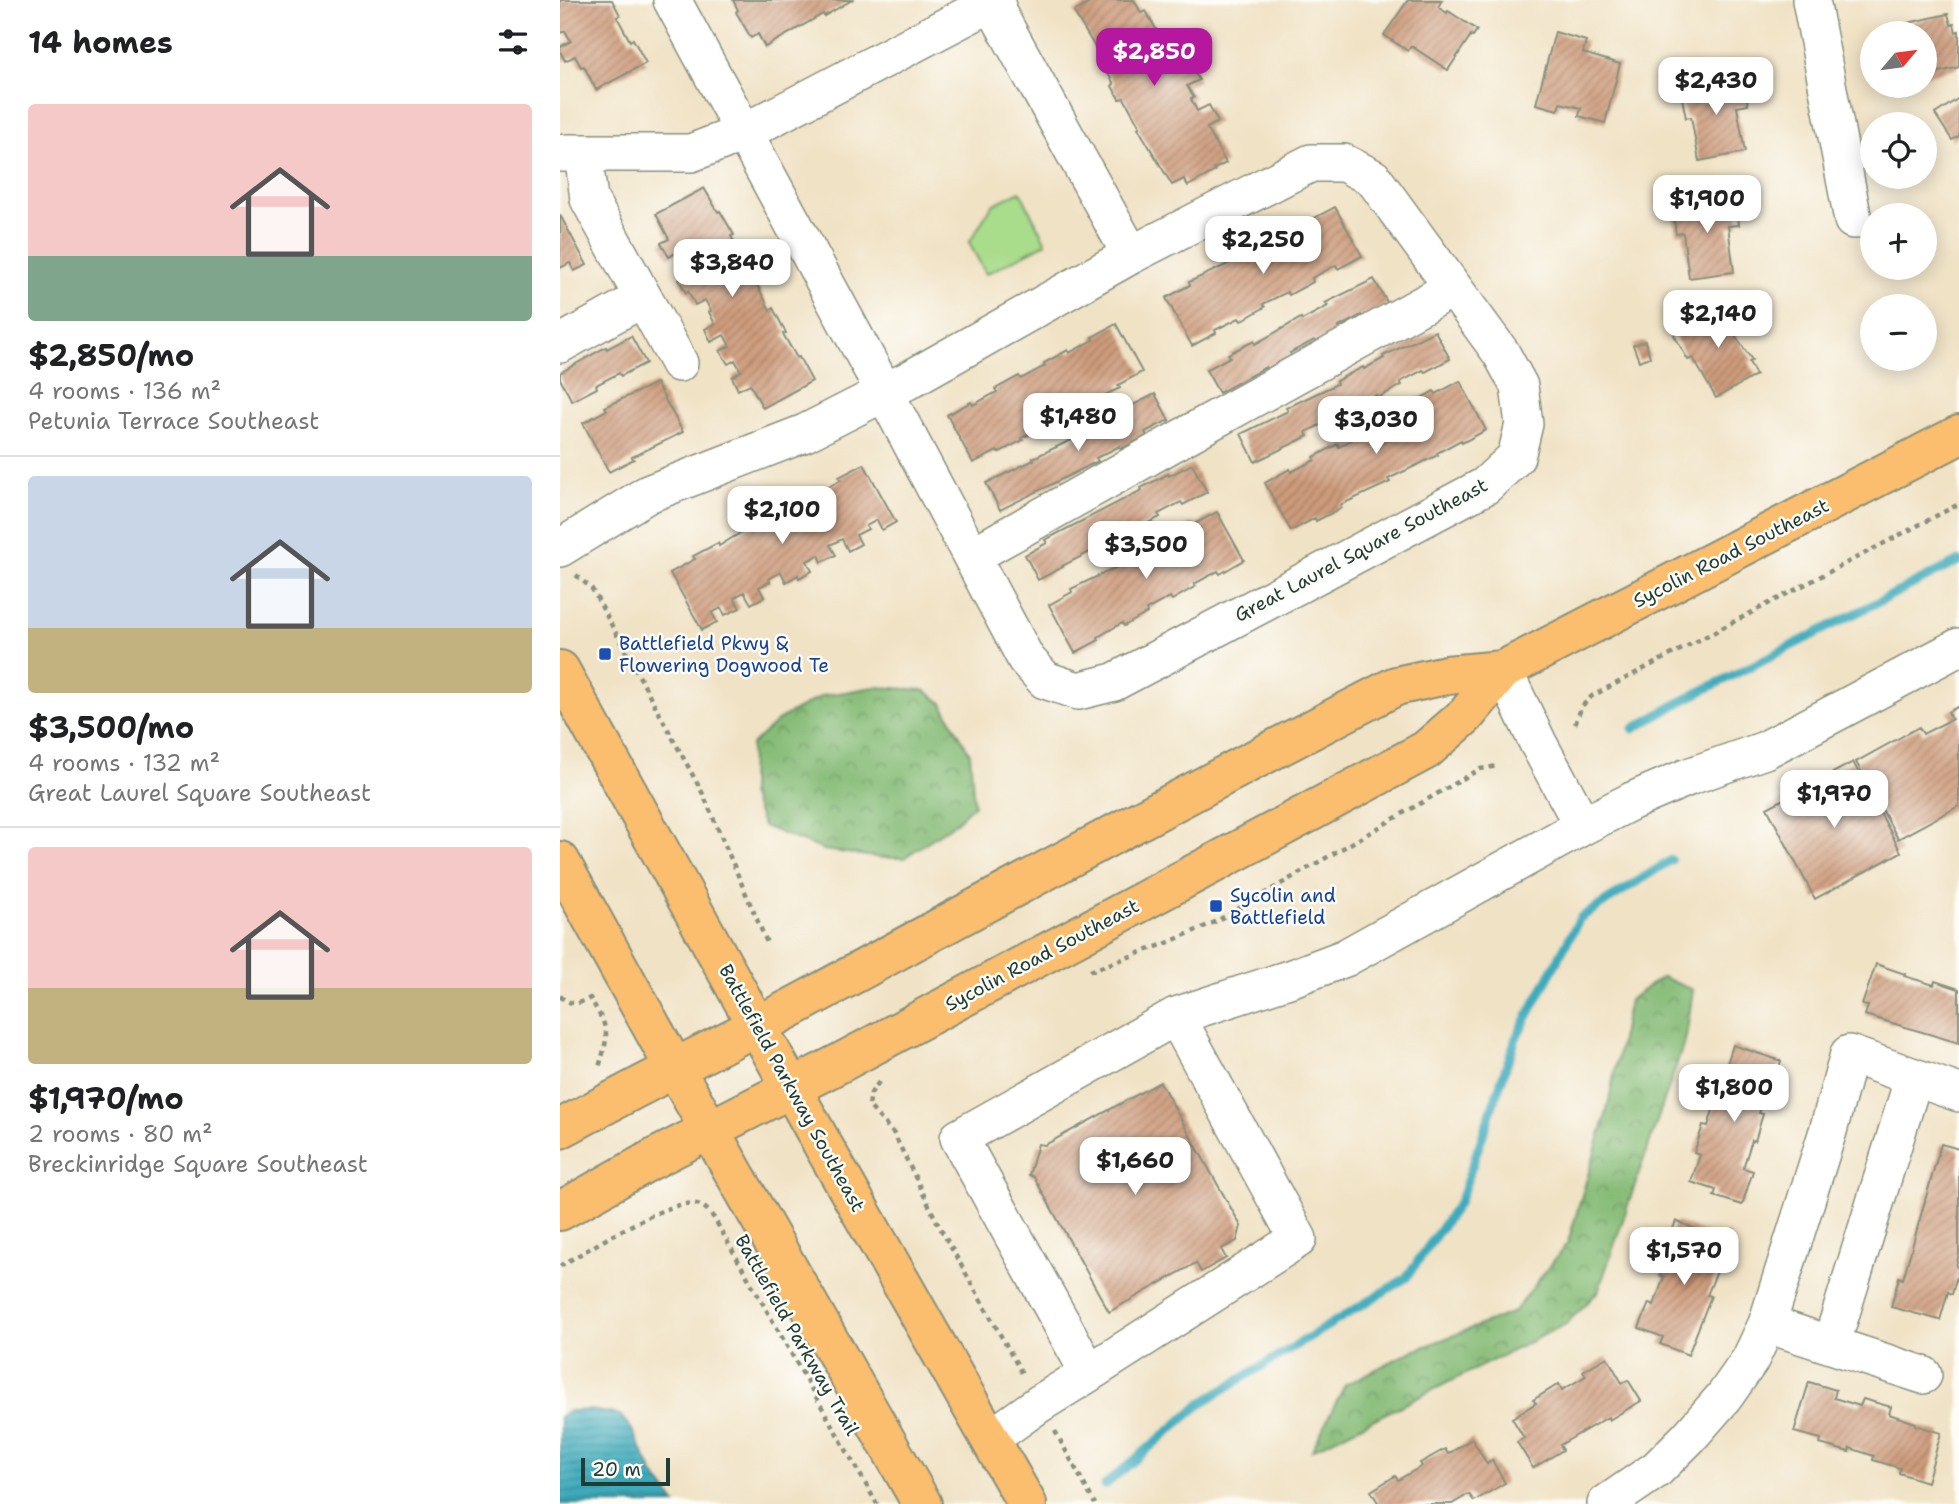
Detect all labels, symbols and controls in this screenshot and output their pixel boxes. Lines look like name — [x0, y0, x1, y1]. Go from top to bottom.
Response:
north arrow — [1860, 21, 1937, 98]
map controls — [1860, 21, 1937, 371]
text: 14 homes — [28, 22, 173, 63]
icon: filters — [494, 23, 532, 61]
pin: $2,850 — [1097, 28, 1211, 88]
text: $2,850 — [1112, 36, 1196, 66]
pin: $2,430 — [1659, 58, 1773, 117]
text: $2,430 — [1674, 65, 1758, 95]
button: locate — [1860, 112, 1937, 189]
icon: home — [217, 149, 343, 275]
pin: $1,900 — [1650, 176, 1764, 235]
text: $1,900 — [1669, 183, 1745, 213]
button: + — [1860, 203, 1937, 280]
pin: $2,250 — [1206, 216, 1320, 276]
text: $2,250 — [1221, 224, 1305, 254]
pin: $3,840 — [675, 240, 789, 299]
text: $3,840 — [690, 247, 774, 277]
pin: $2,140 — [1661, 290, 1775, 350]
button: − — [1860, 294, 1937, 371]
text: $2,140 — [1679, 298, 1757, 328]
text: $2,850/mo — [28, 335, 194, 376]
text: 4 rooms · 136 m² — [28, 376, 221, 406]
pin: $1,480 — [1021, 393, 1135, 453]
pin: $3,030 — [1319, 396, 1433, 456]
text: $1,480 — [1039, 401, 1117, 431]
text: $3,030 — [1334, 404, 1418, 434]
text: Petunia Terrace Southeast — [28, 406, 319, 436]
street label: Great Laurel Square Southeast — [1230, 472, 1492, 628]
pin: $2,100 — [725, 486, 839, 546]
street label: Sycolin Road Southeast — [1629, 493, 1833, 613]
text: $2,100 — [743, 494, 821, 524]
icon: home — [217, 521, 343, 647]
pin: $3,500 — [1089, 522, 1203, 581]
text: $3,500 — [1104, 529, 1188, 559]
place label: Battlefield Pkwy & Flowering Dogwood Te — [619, 631, 829, 678]
marker: Battlefield Pkwy & Flowering Dogwood Te — [597, 646, 613, 662]
text: $3,500/mo — [28, 707, 194, 748]
text: 4 rooms · 132 m² — [28, 748, 220, 778]
pin: $1,970 — [1777, 770, 1891, 830]
text: Great Laurel Square Southeast — [28, 778, 371, 808]
text: $1,970 — [1796, 778, 1872, 808]
place label: Sycolin and Battlefield — [1230, 883, 1336, 930]
icon: home — [217, 892, 343, 1018]
street label: Sycolin Road Southeast — [941, 893, 1143, 1017]
marker: Sycolin and Battlefield — [1208, 898, 1224, 914]
street label: Battlefield Parkway Southeast — [713, 960, 871, 1216]
pin: $1,800 — [1677, 1064, 1791, 1124]
text: $1,800 — [1695, 1072, 1773, 1102]
text: $1,970/mo — [28, 1078, 184, 1119]
text: 2 rooms · 80 m² — [28, 1119, 213, 1149]
pin: $1,660 — [1078, 1138, 1192, 1197]
text: $1,660 — [1096, 1145, 1174, 1175]
text: Breckinridge Square Southeast — [28, 1149, 368, 1179]
pin: $1,570 — [1627, 1228, 1741, 1287]
street label: Battlefield Parkway Trail — [729, 1230, 865, 1440]
text: $1,570 — [1646, 1235, 1722, 1265]
scale bar — [581, 1455, 670, 1487]
text: 20 m — [592, 1457, 641, 1482]

